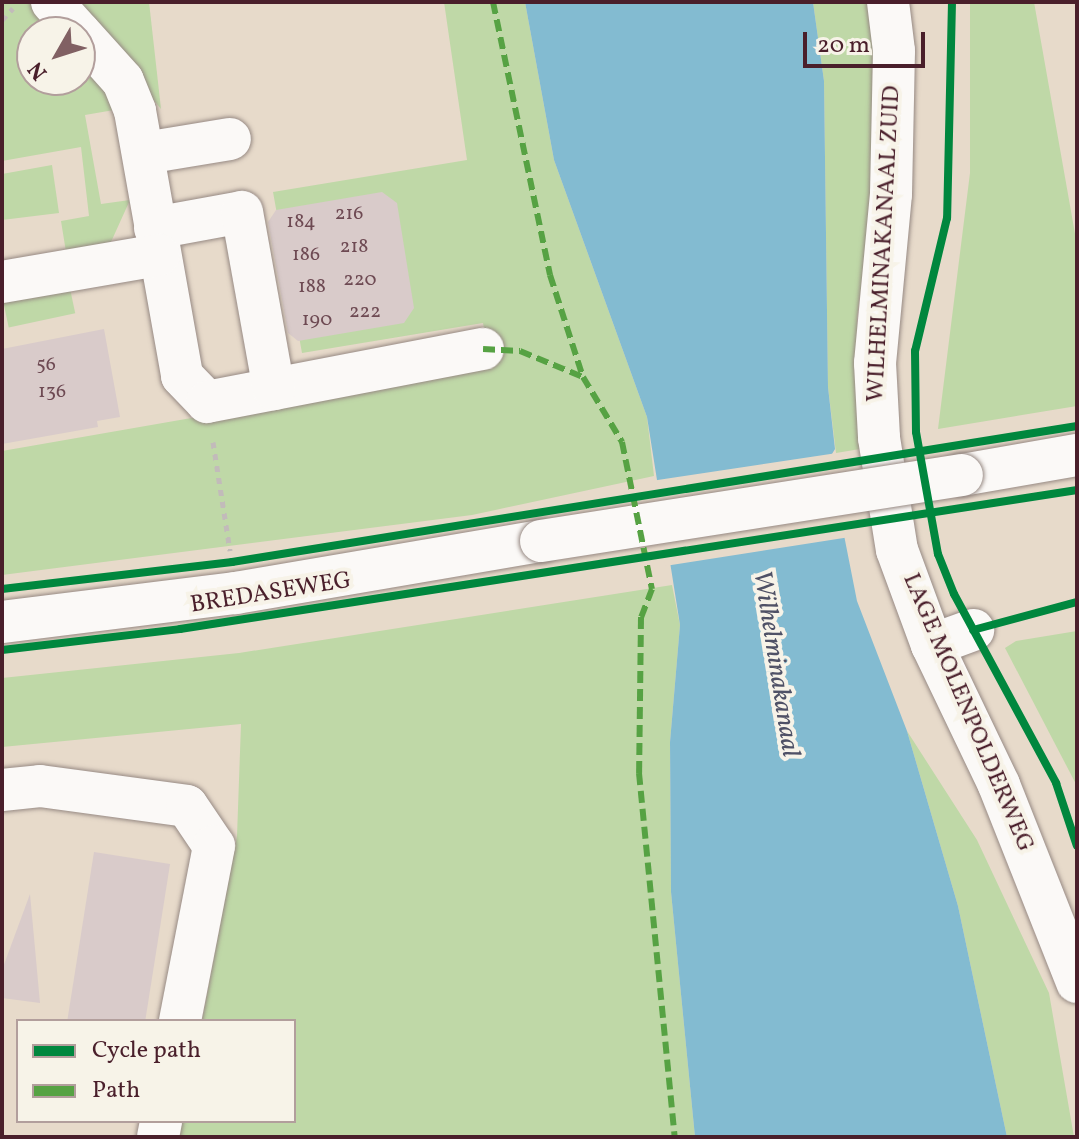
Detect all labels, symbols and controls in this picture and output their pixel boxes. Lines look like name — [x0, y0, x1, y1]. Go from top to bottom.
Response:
north arrow — [16, 16, 96, 96]
scale bar — [807, 16, 929, 66]
text: 20 m — [817, 29, 870, 63]
text: N — [21, 54, 56, 86]
street label: WILHELMINAKANAAL ZUID — [862, 85, 908, 403]
house number: 216 — [335, 202, 363, 226]
house number: 184 — [286, 210, 316, 234]
house number: 218 — [340, 235, 368, 259]
house number: 186 — [292, 243, 320, 267]
house number: 220 — [343, 268, 377, 292]
house number: 188 — [298, 275, 326, 299]
house number: 222 — [349, 300, 381, 324]
house number: 190 — [302, 308, 332, 332]
house number: 56 — [36, 353, 56, 377]
house number: 136 — [38, 380, 66, 404]
street label: BREDASEWEG — [188, 567, 354, 621]
water label: Wilhelminakanaal — [745, 568, 805, 760]
street label: LAGE MOLENPOLDERWEG — [895, 569, 1039, 857]
legend — [16, 1019, 296, 1123]
text: Cycle path — [92, 1034, 201, 1068]
text: Path — [92, 1074, 140, 1108]

